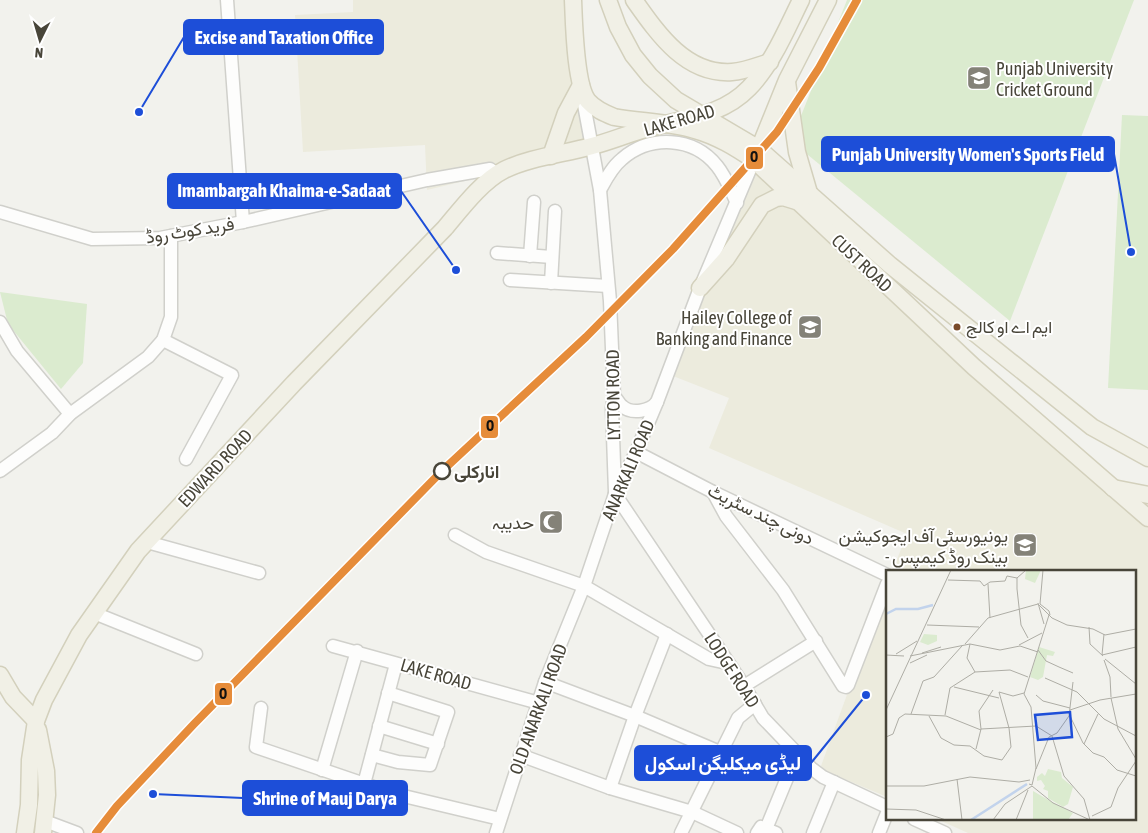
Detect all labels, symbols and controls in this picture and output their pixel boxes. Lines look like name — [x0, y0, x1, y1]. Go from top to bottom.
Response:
north arrow — [15, 15, 65, 65]
callout: Excise and Taxation Office — [184, 20, 383, 54]
text: Excise and Taxation Office — [195, 26, 374, 48]
text: N — [34, 45, 44, 61]
place label: Punjab University Cricket Ground — [996, 58, 1113, 100]
school or university icon: Punjab University Cricket Ground — [966, 65, 992, 91]
street label: LAKE ROAD — [641, 100, 717, 140]
callout: Punjab University Women's Sports Field — [822, 137, 1114, 171]
text: Punjab University Women's Sports Field — [832, 143, 1104, 165]
line badge: O — [745, 146, 764, 170]
text: O — [750, 149, 758, 165]
callout: Imambargah Khaima-e-Sadaat — [168, 174, 401, 208]
text: Imambargah Khaima-e-Sadaat — [177, 179, 391, 201]
street label: فرید کوٹ روڈ — [144, 213, 236, 248]
street label: CUST ROAD — [827, 230, 897, 296]
place label: Hailey College of Banking and Finance — [656, 307, 792, 349]
school or university icon: Hailey College of Banking and Finance — [797, 314, 823, 340]
place label: ایم اے او کالج — [966, 317, 1052, 339]
marker: ایم اے او کالج — [952, 322, 962, 332]
street label: LYTTON ROAD — [602, 349, 624, 441]
line badge: O — [480, 415, 499, 439]
street label: ANARKALI ROAD — [597, 417, 659, 523]
text: O — [486, 418, 494, 434]
street label: EDWARD ROAD — [174, 425, 256, 511]
place label: انارکلی — [454, 461, 500, 483]
marker: انارکلی — [433, 462, 451, 480]
street label: دونی چند سٹریٹ — [704, 479, 818, 551]
mosque icon: حدیبہ — [538, 509, 564, 535]
place label: حدیبہ — [492, 512, 534, 533]
place label: یونیورسٹی آف ایجوکیشن - بینک روڈ کیمپس — [839, 525, 1008, 569]
school or university icon: یونیورسٹی آف ایجوکیشن - بینک روڈ کیمپس — [1012, 532, 1038, 558]
inset map — [886, 570, 1136, 820]
street label: LODGE ROAD — [700, 629, 764, 711]
street label: OLD ANARKALI ROAD — [505, 641, 571, 777]
street label: LAKE ROAD — [398, 654, 474, 694]
line badge: O — [214, 682, 233, 706]
text: O — [219, 686, 227, 702]
callout: لیڈی میکلیگن اسکول — [635, 746, 811, 780]
text: لیڈی میکلیگن اسکول — [645, 752, 801, 776]
callout: Shrine of Mauj Darya — [243, 781, 407, 815]
text: Shrine of Mauj Darya — [253, 787, 397, 809]

